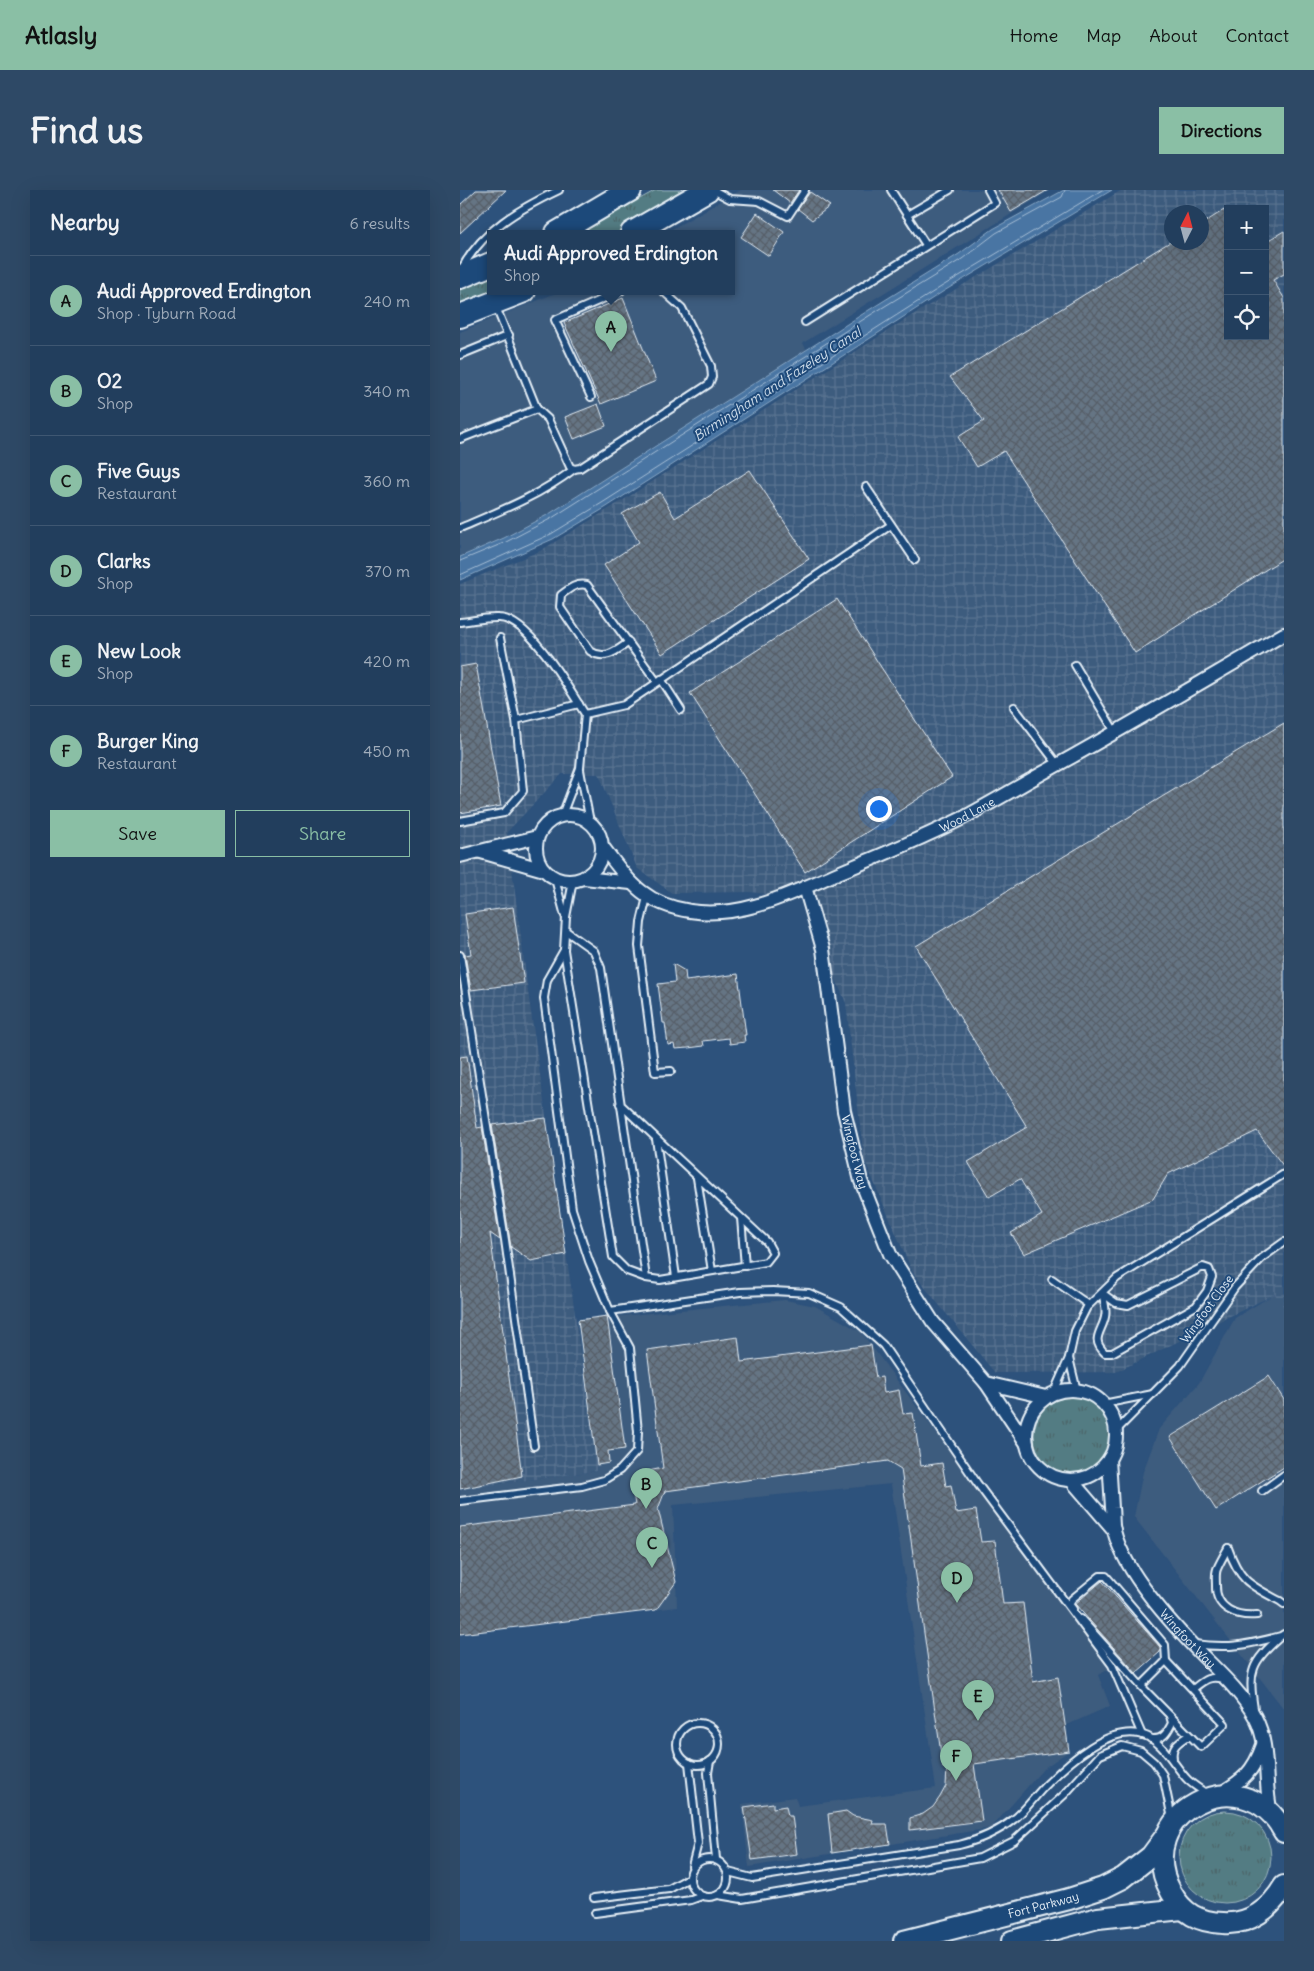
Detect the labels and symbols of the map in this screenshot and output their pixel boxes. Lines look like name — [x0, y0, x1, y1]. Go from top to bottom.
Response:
north arrow — [1164, 205, 1209, 250]
pin: A — [595, 311, 627, 352]
water label: Birmingham and Fazeley Canal — [690, 322, 866, 445]
street label: Wood Lane — [937, 794, 997, 835]
your location — [866, 796, 892, 822]
street label: Wingfoot Way — [838, 1113, 871, 1191]
street label: Wingfoot Close — [1177, 1272, 1236, 1346]
pin: B — [630, 1468, 662, 1509]
pin: C — [636, 1527, 668, 1568]
pin: D — [941, 1562, 973, 1603]
street label: Wingfoot Way — [1157, 1606, 1219, 1671]
pin: E — [962, 1680, 994, 1721]
pin: F — [940, 1740, 972, 1781]
street label: Fort Parkway — [1006, 1888, 1081, 1921]

